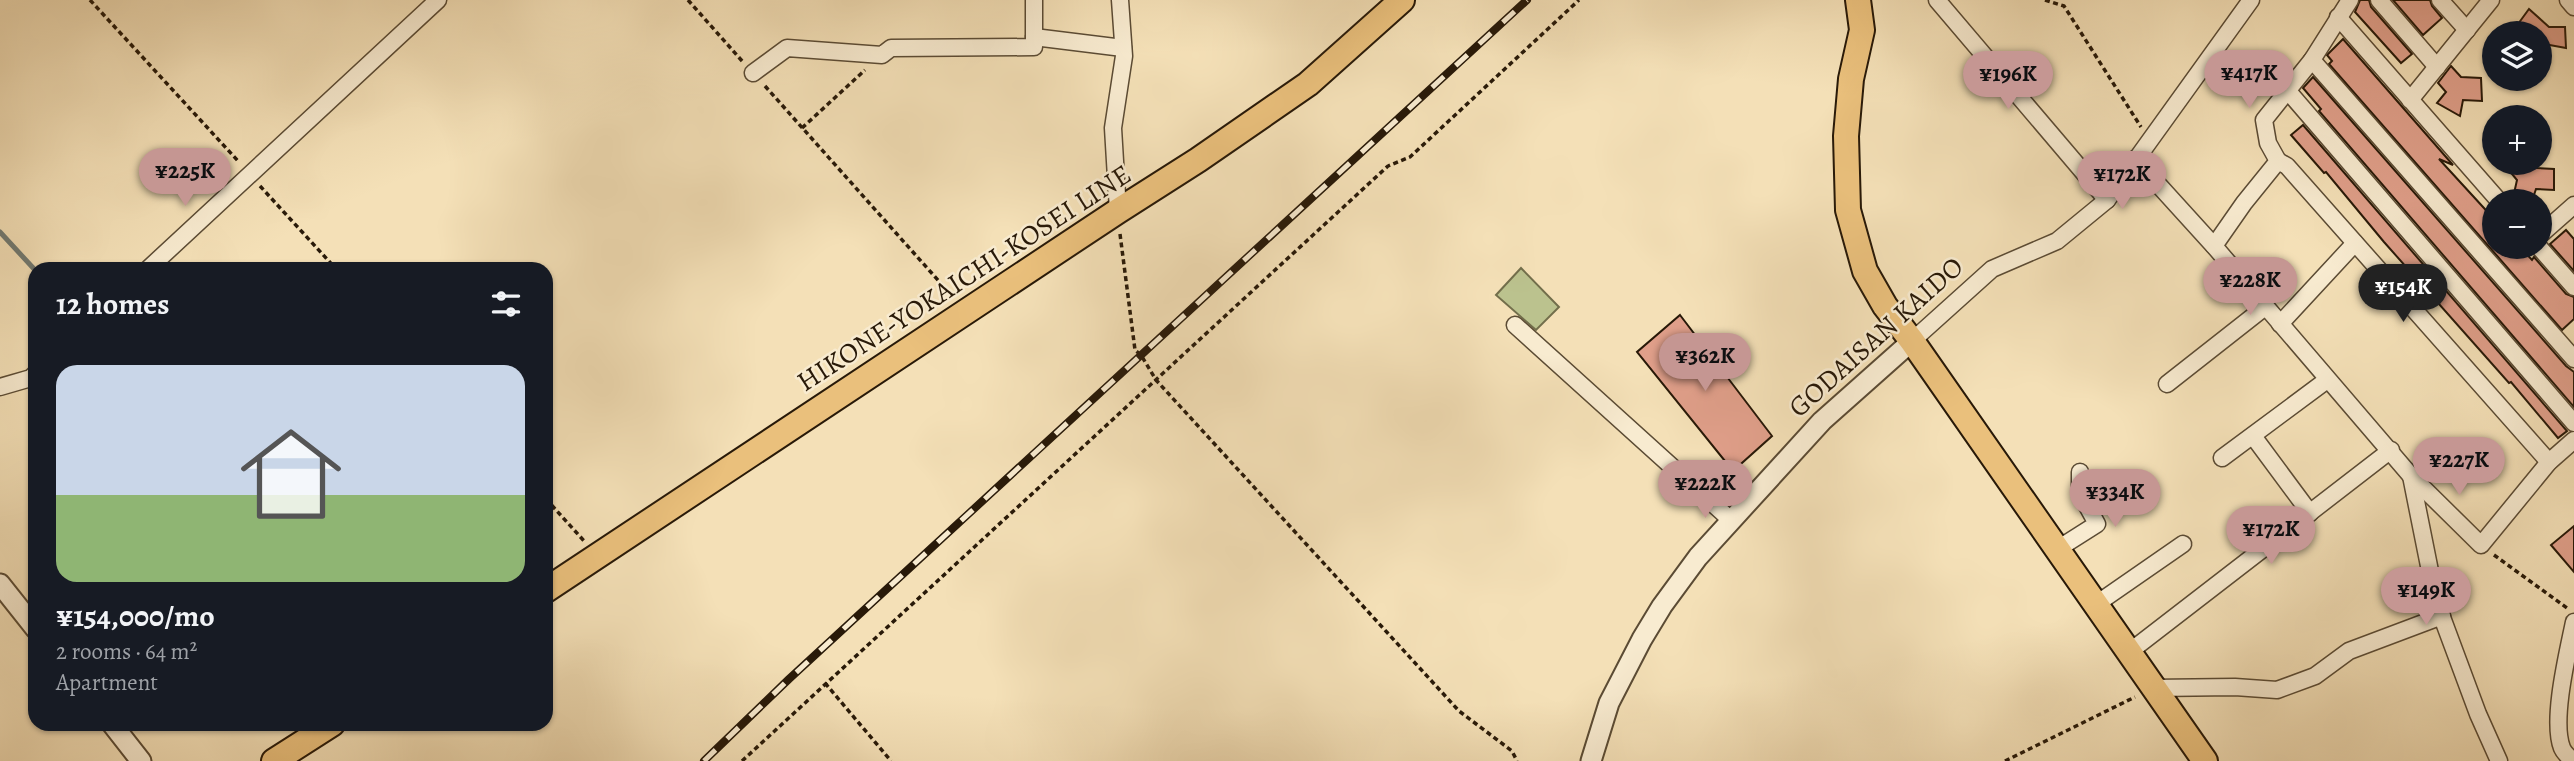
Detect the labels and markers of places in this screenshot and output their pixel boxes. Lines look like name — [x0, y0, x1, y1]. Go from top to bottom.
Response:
pin: ¥417K — [2200, 50, 2298, 110]
pin: ¥196K — [1959, 52, 2057, 111]
pin: ¥225K — [136, 148, 234, 208]
pin: ¥172K — [2073, 152, 2171, 211]
pin: ¥228K — [2201, 258, 2299, 317]
pin: ¥154K — [2354, 264, 2452, 324]
pin: ¥362K — [1656, 334, 1754, 393]
pin: ¥227K — [2410, 438, 2508, 497]
pin: ¥222K — [1656, 461, 1754, 520]
pin: ¥334K — [2066, 470, 2164, 529]
pin: ¥172K — [2222, 506, 2320, 566]
pin: ¥149K — [2377, 568, 2475, 627]

